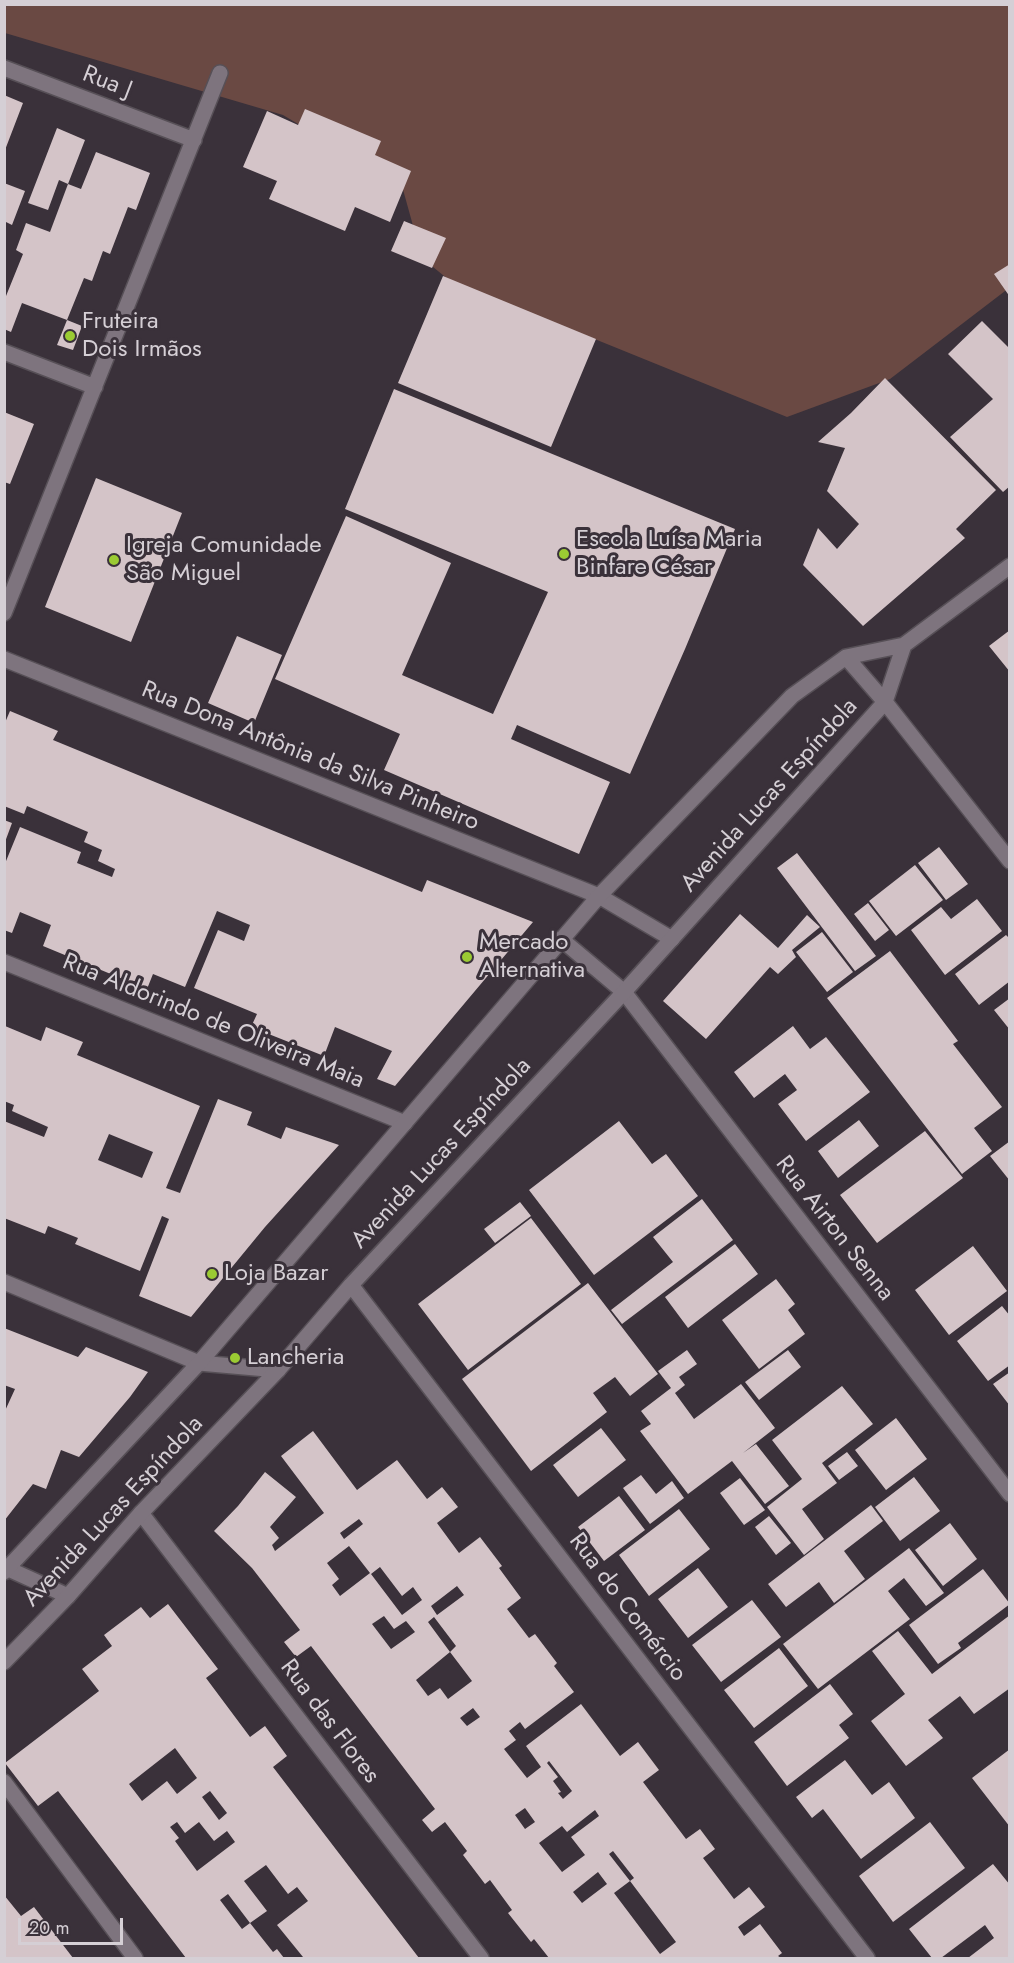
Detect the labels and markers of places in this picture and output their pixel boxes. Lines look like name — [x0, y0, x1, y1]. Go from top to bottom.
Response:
place label: Fruteira Dois Irmãos — [82, 308, 202, 364]
marker: Fruteira Dois Irmãos — [63, 329, 77, 343]
place label: Escola Luísa Maria Binfare César — [576, 526, 762, 582]
place label: Igreja Comunidade São Miguel — [126, 532, 322, 588]
marker: Escola Luísa Maria Binfare César — [557, 547, 571, 561]
marker: Igreja Comunidade São Miguel — [107, 553, 121, 567]
place label: Mercado Alternativa — [479, 929, 585, 985]
marker: Mercado Alternativa — [460, 950, 474, 964]
place label: Loja Bazar — [224, 1260, 328, 1288]
marker: Loja Bazar — [205, 1267, 219, 1281]
place label: Lancheria — [247, 1344, 344, 1372]
marker: Lancheria — [228, 1351, 242, 1365]

